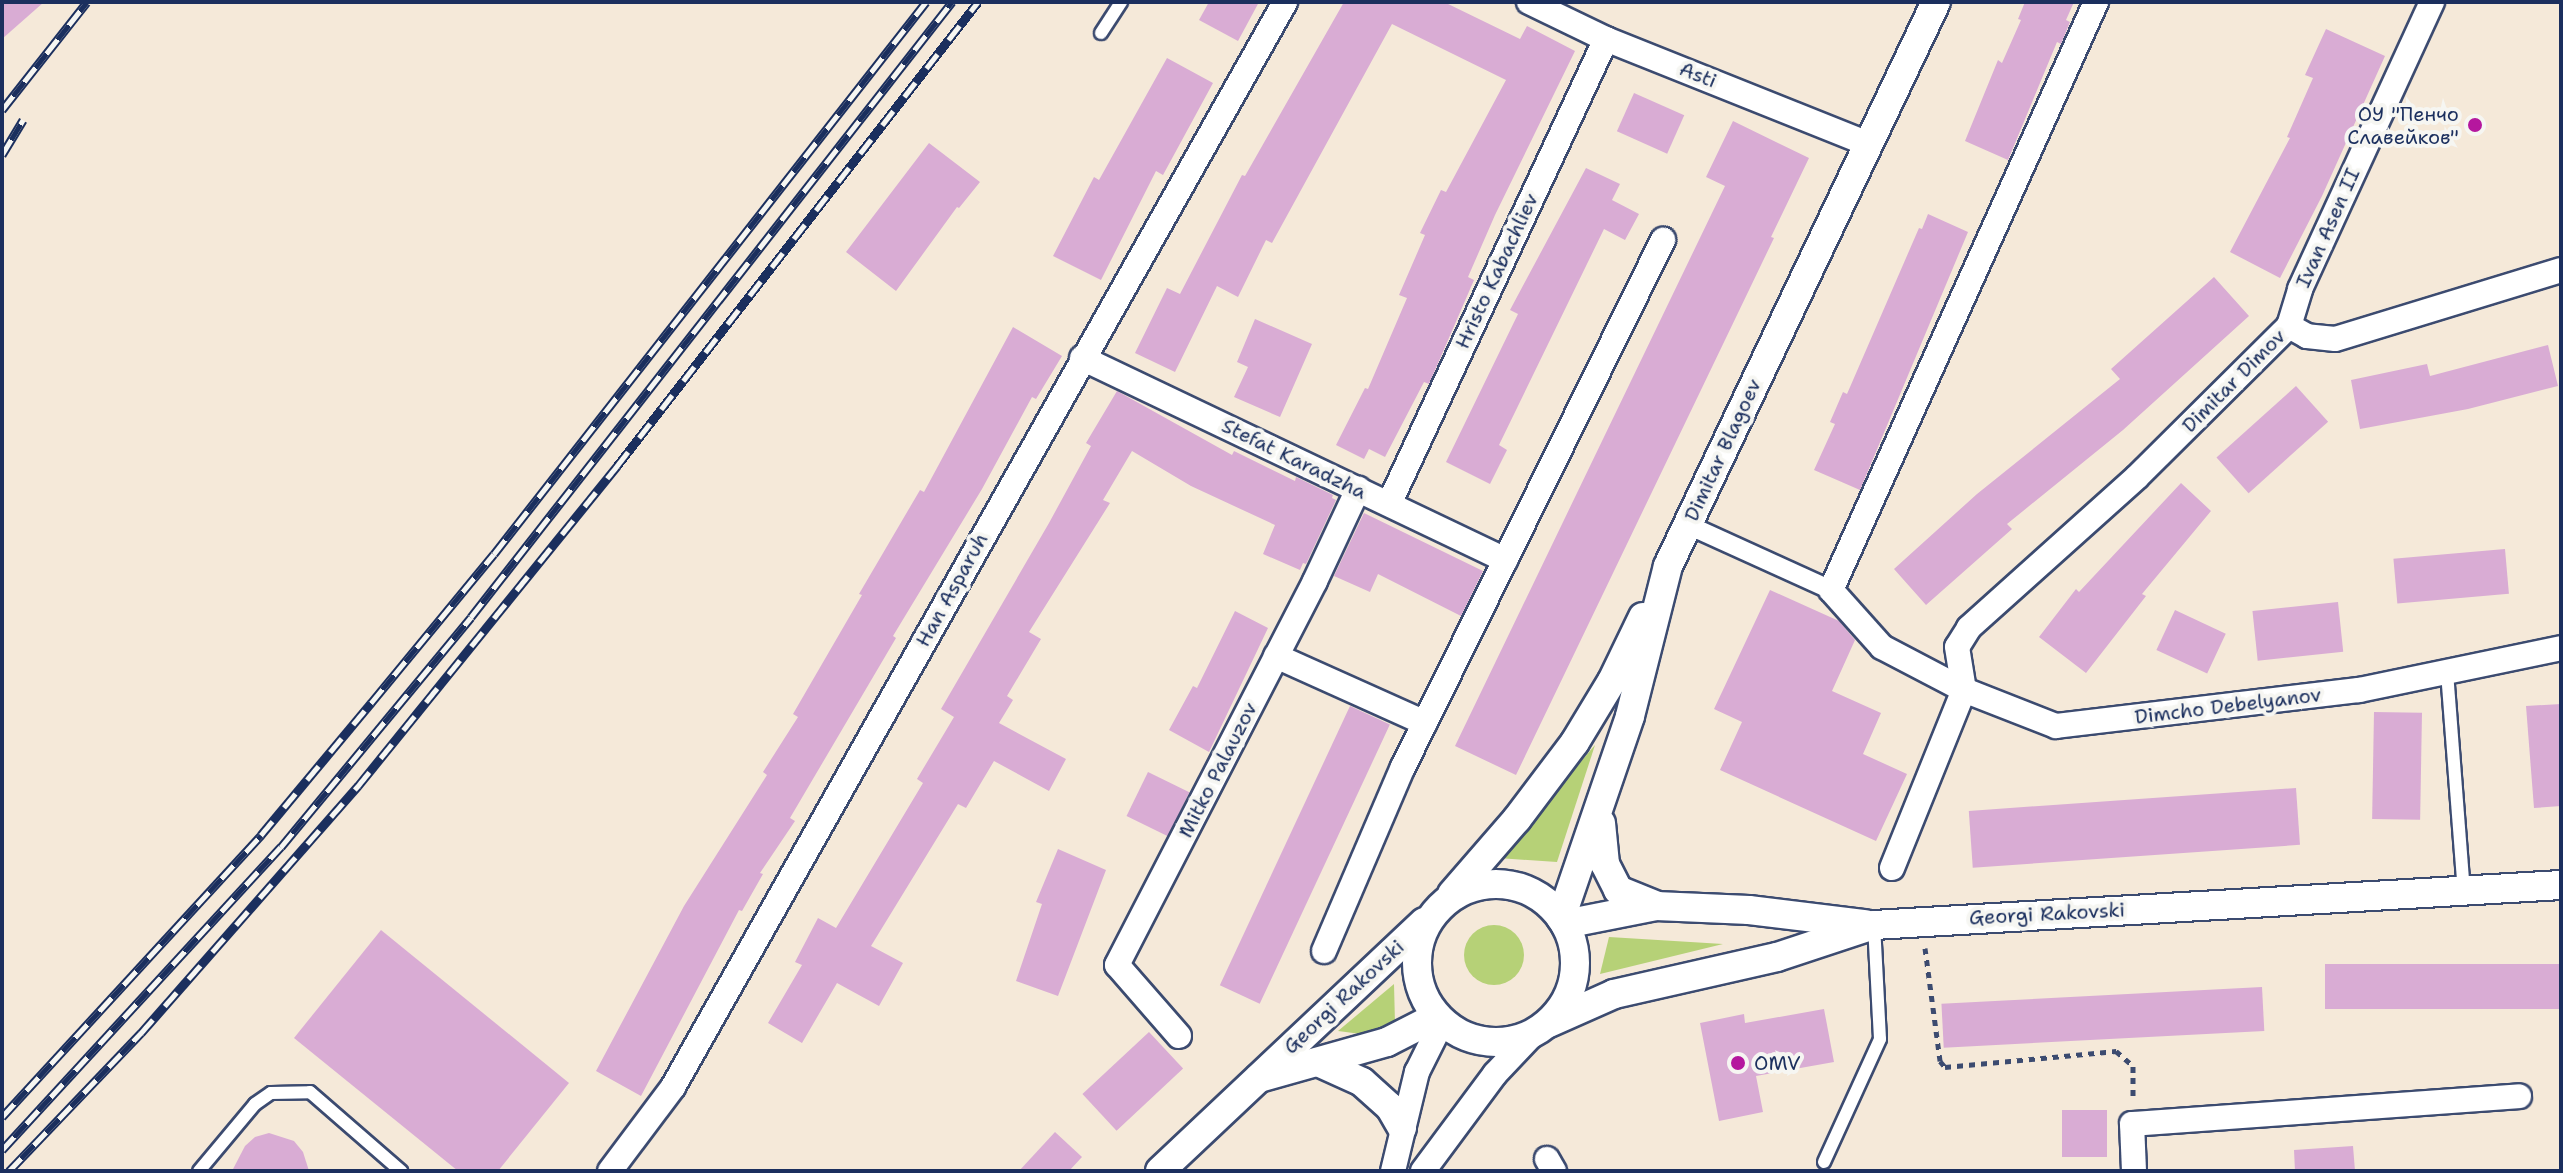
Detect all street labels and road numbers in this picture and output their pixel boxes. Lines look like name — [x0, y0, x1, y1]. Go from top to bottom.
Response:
street label: Asti — [1676, 57, 1720, 93]
street label: Ivan Asen II — [2291, 165, 2365, 291]
street label: Hristo Kabachliev — [1450, 189, 1544, 353]
street label: Dimitar Dimov — [2177, 324, 2291, 438]
street label: Dimitar Blagoev — [1680, 375, 1766, 525]
street label: Stefat Karadzha — [1218, 414, 1370, 504]
street label: Han Asparuh — [911, 529, 993, 651]
street label: Dimcho Debelyanov — [2133, 683, 2323, 729]
street label: Mitko Palauzov — [1174, 698, 1262, 842]
street label: Georgi Rakovski — [1968, 898, 2126, 930]
street label: Georgi Rakovski — [1279, 935, 1409, 1059]

